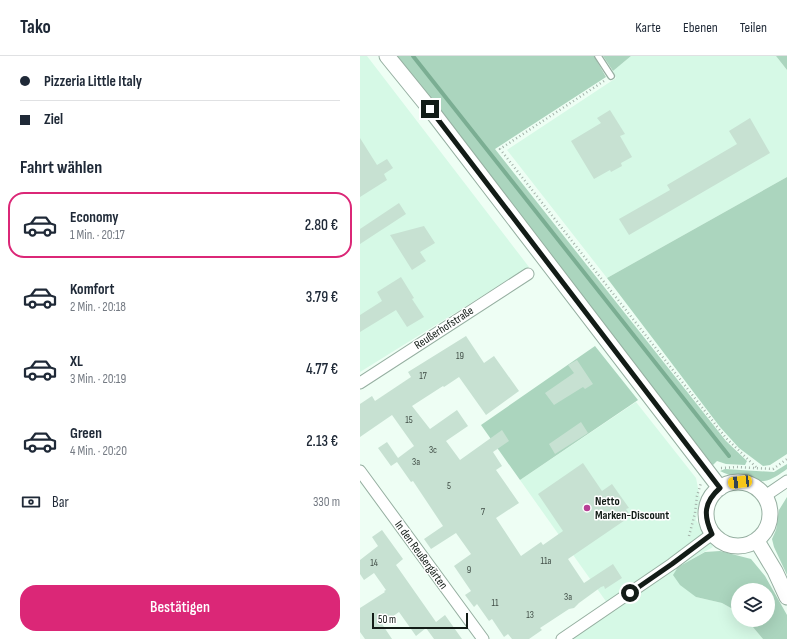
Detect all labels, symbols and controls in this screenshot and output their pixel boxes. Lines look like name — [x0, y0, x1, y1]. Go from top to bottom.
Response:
text: Tako — [20, 16, 51, 39]
text: Karte — [635, 19, 661, 36]
text: Ebenen — [683, 19, 718, 36]
text: Teilen — [740, 19, 767, 36]
text: Pizzeria Little Italy — [44, 72, 142, 91]
route end — [421, 100, 439, 118]
text: Ziel — [44, 110, 63, 129]
text: Fahrt wählen — [20, 157, 102, 178]
icon: car — [22, 207, 58, 243]
text: Economy — [70, 208, 119, 227]
text: 2.80 € — [305, 216, 338, 235]
text: 1 Min. · 20:17 — [70, 227, 125, 243]
icon: car — [22, 279, 58, 315]
text: Komfort — [70, 280, 114, 299]
text: 3.79 € — [306, 288, 338, 307]
text: 2 Min. · 20:18 — [70, 299, 126, 315]
street label: Reußerhofstraße — [411, 303, 477, 353]
house number: 19 — [456, 350, 464, 362]
icon: car — [22, 351, 58, 387]
text: XL — [70, 352, 83, 371]
text: 4.77 € — [306, 360, 338, 379]
house number: 17 — [419, 370, 427, 382]
text: 3 Min. · 20:19 — [70, 371, 126, 387]
house number: 15 — [405, 414, 413, 426]
icon: car — [22, 423, 58, 459]
text: Green — [70, 424, 102, 443]
text: 2.13 € — [306, 432, 338, 451]
text: 4 Min. · 20:20 — [70, 443, 127, 459]
house number: 3c — [429, 444, 437, 456]
house number: 3a — [412, 456, 420, 468]
car — [727, 475, 753, 489]
house number: 5 — [447, 480, 451, 492]
icon: cash — [20, 491, 42, 513]
text: Bar — [52, 493, 69, 512]
text: 330 m — [313, 494, 340, 510]
place label: Netto Marken-Discount — [595, 494, 669, 523]
marker: Netto Marken-Discount — [582, 503, 592, 513]
house number: 7 — [481, 506, 485, 518]
street label: In den Reußergärten — [391, 518, 451, 592]
house number: 11a — [541, 555, 552, 567]
house number: 14 — [370, 557, 378, 569]
house number: 9 — [467, 564, 471, 576]
map controls — [731, 583, 775, 627]
button: layers — [731, 583, 775, 627]
route start — [621, 584, 639, 602]
button: Bestätigen — [20, 585, 340, 631]
house number: 3a — [564, 591, 572, 603]
house number: 11 — [492, 597, 499, 609]
house number: 13 — [526, 609, 534, 621]
scale bar — [372, 611, 468, 630]
text: 50 m — [378, 613, 396, 626]

